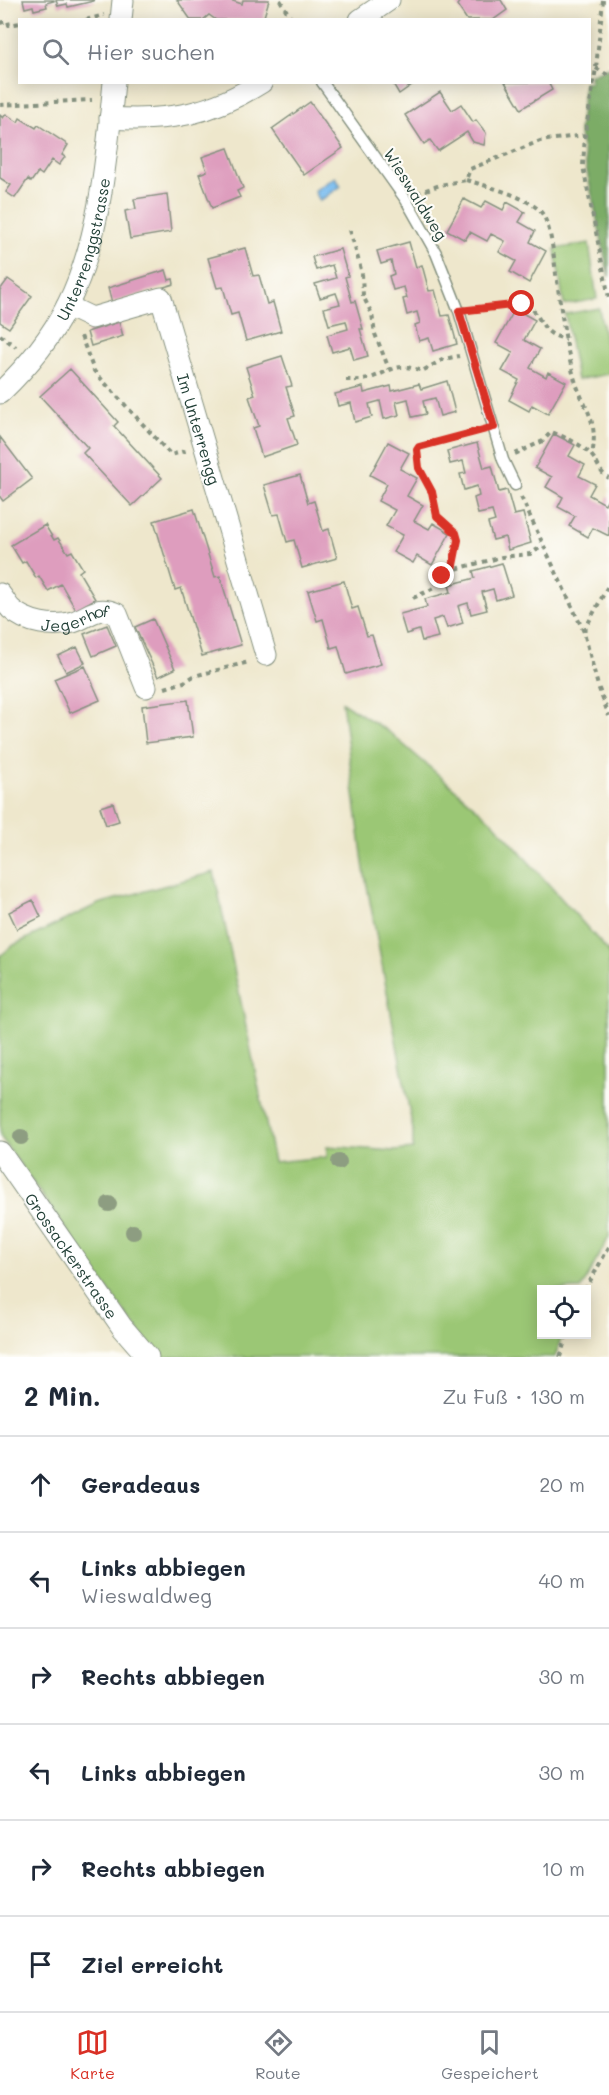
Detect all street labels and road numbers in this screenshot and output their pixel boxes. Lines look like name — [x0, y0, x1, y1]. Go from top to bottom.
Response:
street label: Wieswaldweg — [379, 144, 453, 244]
street label: Unterrenggstrasse — [51, 176, 114, 324]
street label: Im Unterrengg — [173, 371, 226, 487]
street label: Jegerhof — [40, 599, 111, 635]
street label: Grossackerstrasse — [21, 1188, 123, 1323]

